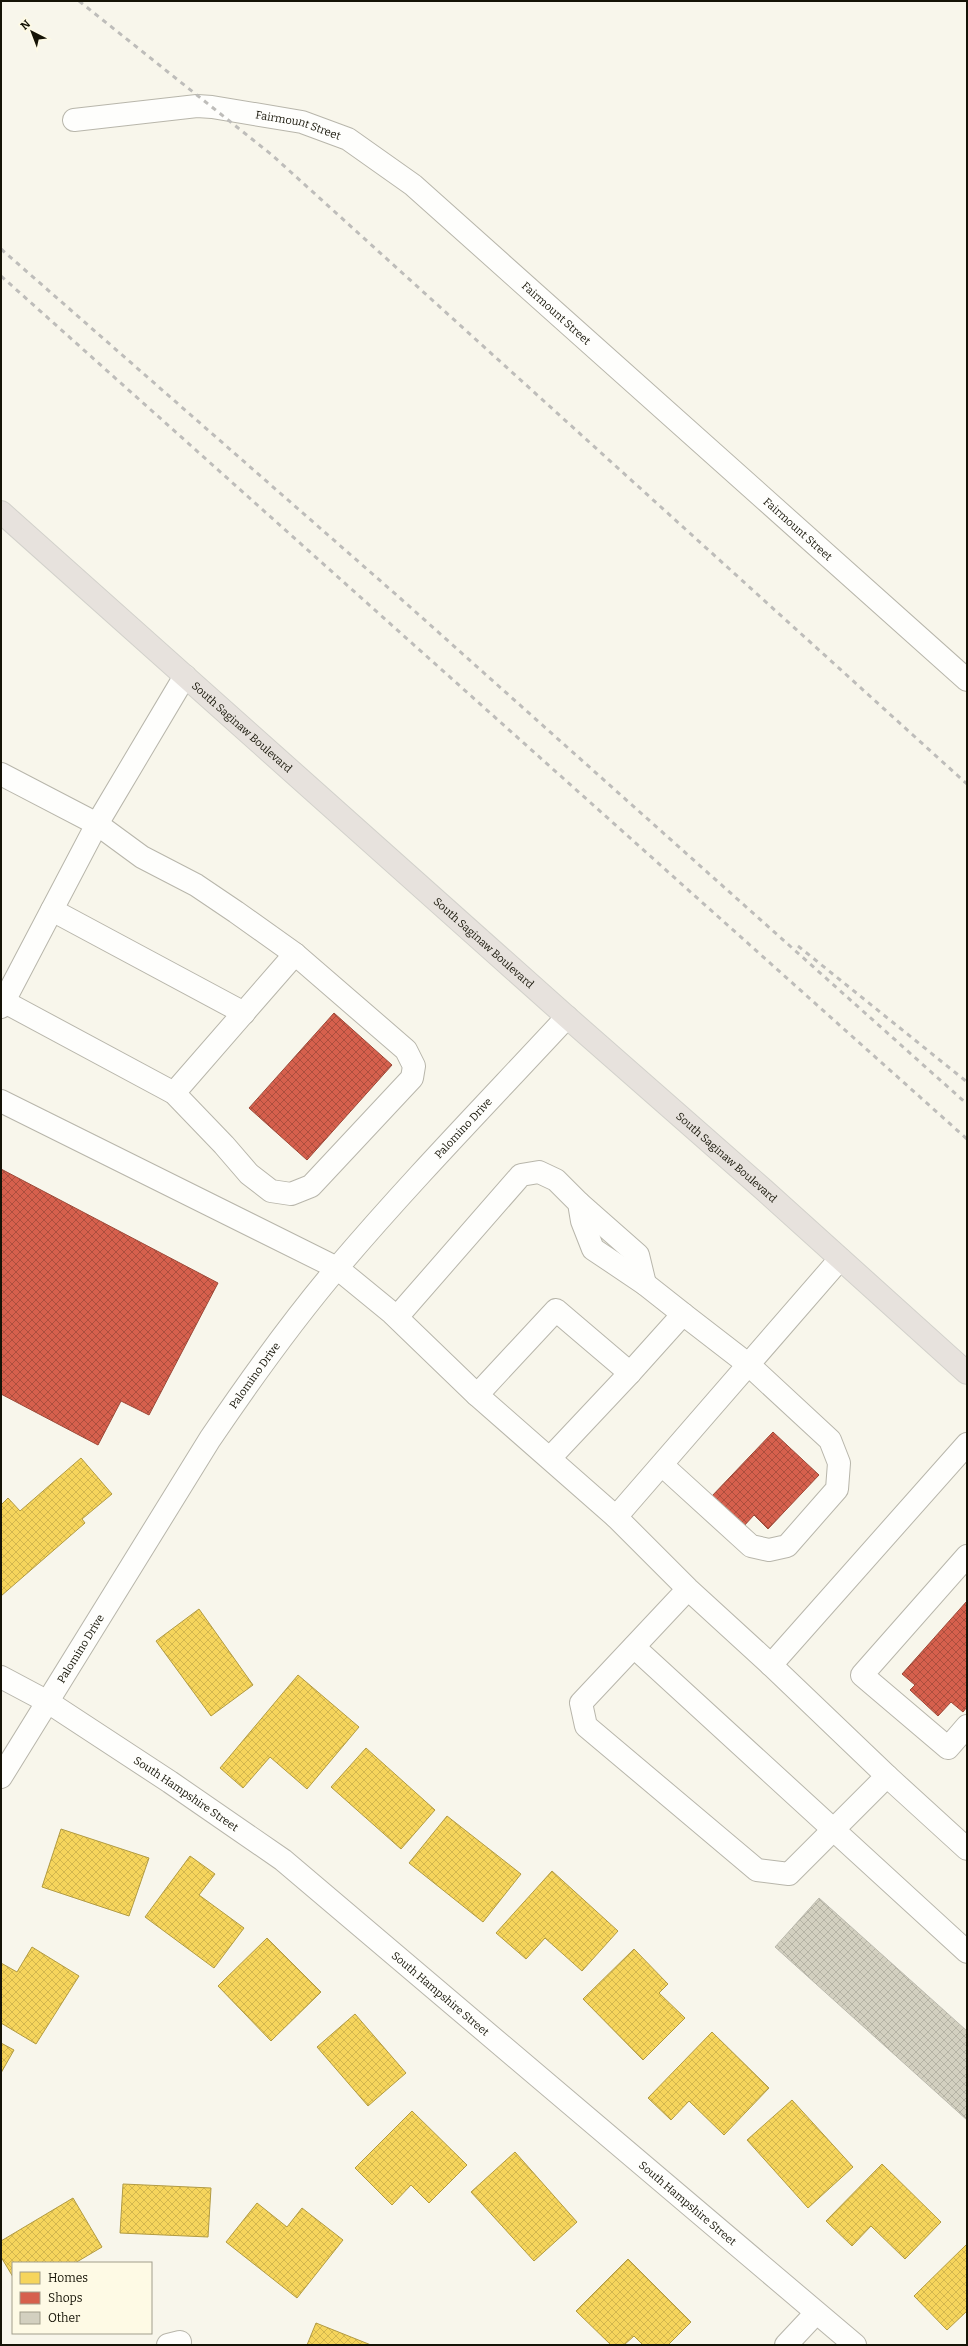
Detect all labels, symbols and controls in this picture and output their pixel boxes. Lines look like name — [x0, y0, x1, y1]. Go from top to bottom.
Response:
north arrow — [12, 12, 52, 52]
text: N — [18, 17, 34, 33]
street label: Fairmount Street — [255, 108, 343, 142]
street label: Fairmount Street — [519, 279, 593, 347]
street label: Fairmount Street — [761, 495, 835, 563]
street label: South Saginaw Boulevard — [189, 679, 295, 775]
street label: South Saginaw Boulevard — [431, 895, 537, 991]
street label: Palomino Drive — [432, 1095, 495, 1161]
street label: South Saginaw Boulevard — [674, 1109, 780, 1205]
street label: Palomino Drive — [226, 1340, 283, 1411]
street label: Palomino Drive — [54, 1612, 107, 1685]
street label: South Hampshire Street — [131, 1754, 241, 1834]
street label: South Hampshire Street — [389, 1949, 492, 2039]
street label: South Hampshire Street — [636, 2158, 739, 2248]
legend — [12, 2262, 152, 2334]
text: Homes — [48, 2271, 88, 2285]
text: Shops — [48, 2291, 83, 2305]
text: Other — [48, 2311, 81, 2325]

